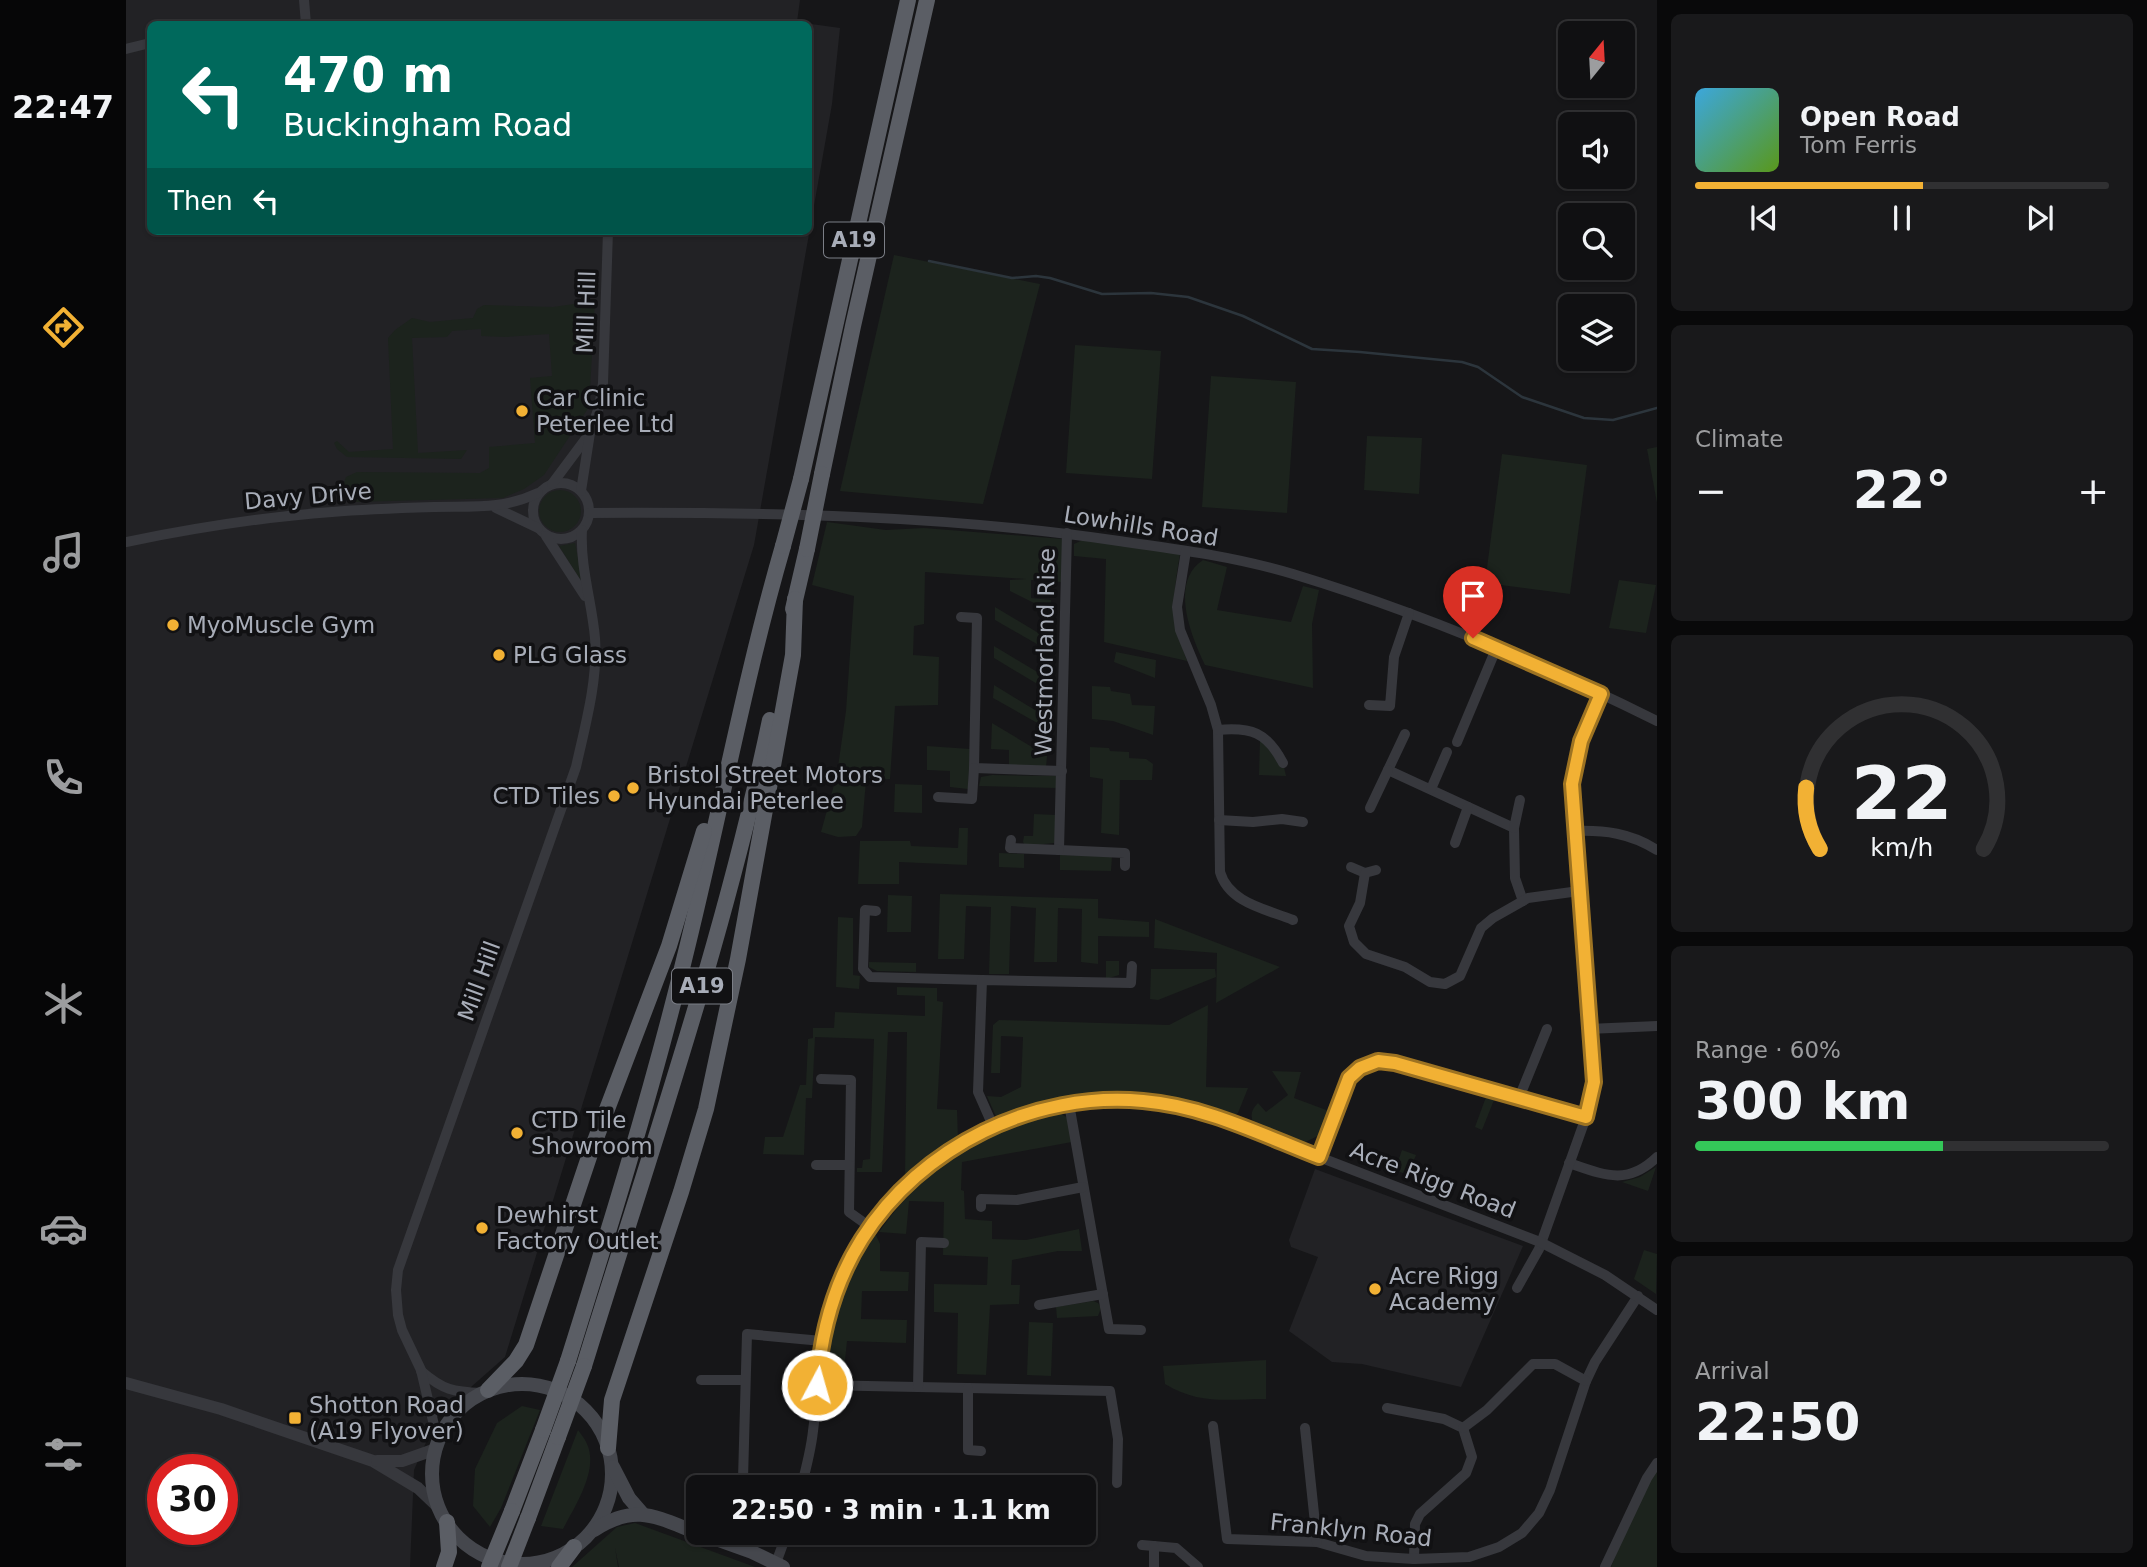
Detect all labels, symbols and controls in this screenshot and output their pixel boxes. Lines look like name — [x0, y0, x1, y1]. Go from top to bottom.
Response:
north arrow — [1558, 21, 1634, 98]
map controls — [1558, 21, 1635, 371]
text: 470 m — [283, 47, 453, 104]
icon: left — [168, 49, 259, 140]
text: 22:47 — [12, 88, 114, 126]
text: Open Road — [1800, 102, 1960, 132]
text: Buckingham Road — [283, 106, 572, 144]
button: sound — [1558, 112, 1635, 189]
text: Tom Ferris — [1800, 132, 1917, 158]
icon: left — [247, 182, 285, 220]
text: Then — [168, 186, 233, 216]
icon: previous — [1745, 199, 1783, 237]
icon: pause — [1883, 199, 1921, 237]
icon: next — [2021, 199, 2059, 237]
button: search — [1558, 203, 1635, 280]
road number: A19 — [824, 222, 884, 258]
street label: Mill Hill — [572, 270, 600, 354]
button: layers — [1558, 294, 1635, 371]
icon: directions — [39, 303, 88, 352]
place label: Car Clinic Peterlee Ltd — [536, 385, 674, 437]
marker: Car Clinic Peterlee Ltd — [514, 403, 530, 419]
text: Climate — [1695, 426, 1784, 452]
text: 22° — [1853, 460, 1951, 520]
text: − — [1695, 469, 1727, 513]
text: + — [2077, 469, 2109, 513]
street label: Davy Drive — [243, 477, 373, 515]
street label: Lowhills Road — [1062, 501, 1220, 551]
icon: music — [39, 528, 88, 577]
street label: Westmorland Rise — [1030, 548, 1060, 756]
pin — [1443, 566, 1503, 638]
icon: arrive — [1454, 577, 1492, 615]
place label: MyoMuscle Gym — [187, 612, 375, 638]
marker: MyoMuscle Gym — [165, 617, 181, 633]
place label: PLG Glass — [513, 642, 627, 668]
marker: PLG Glass — [491, 647, 507, 663]
text: 22 — [1851, 752, 1953, 837]
icon: phone — [39, 753, 88, 802]
place label: Bristol Street Motors Hyundai Peterlee — [647, 762, 883, 814]
marker: Bristol Street Motors Hyundai Peterlee — [625, 780, 641, 796]
place label: CTD Tiles — [493, 783, 600, 809]
marker: CTD Tiles — [606, 788, 622, 804]
text: km/h — [1870, 833, 1934, 862]
street label: Mill Hill — [453, 938, 505, 1024]
road number: A19 — [672, 968, 732, 1004]
icon: climate — [39, 979, 88, 1028]
text: Range · 60% — [1695, 1037, 1841, 1063]
text: 300 km — [1695, 1071, 1910, 1131]
place label: CTD Tile Showroom — [531, 1107, 653, 1159]
marker: CTD Tile Showroom — [509, 1125, 525, 1141]
street label: Acre Rigg Road — [1347, 1137, 1519, 1223]
place label: Dewhirst Factory Outlet — [496, 1202, 659, 1254]
icon: car — [39, 1204, 88, 1253]
marker: Dewhirst Factory Outlet — [474, 1220, 490, 1236]
place label: Acre Rigg Academy — [1389, 1263, 1499, 1315]
marker: Acre Rigg Academy — [1367, 1281, 1383, 1297]
position arrow — [780, 1348, 854, 1422]
text: Arrival — [1695, 1358, 1770, 1384]
place label: Shotton Road (A19 Flyover) — [309, 1392, 464, 1444]
text: 22:50 — [1695, 1392, 1861, 1452]
marker: Shotton Road (A19 Flyover) — [287, 1410, 303, 1426]
icon: filters — [39, 1430, 88, 1479]
speed limit sign: 30 — [147, 1454, 238, 1545]
text: 22:50 · 3 min · 1.1 km — [731, 1495, 1051, 1525]
street label: Franklyn Road — [1269, 1509, 1433, 1551]

